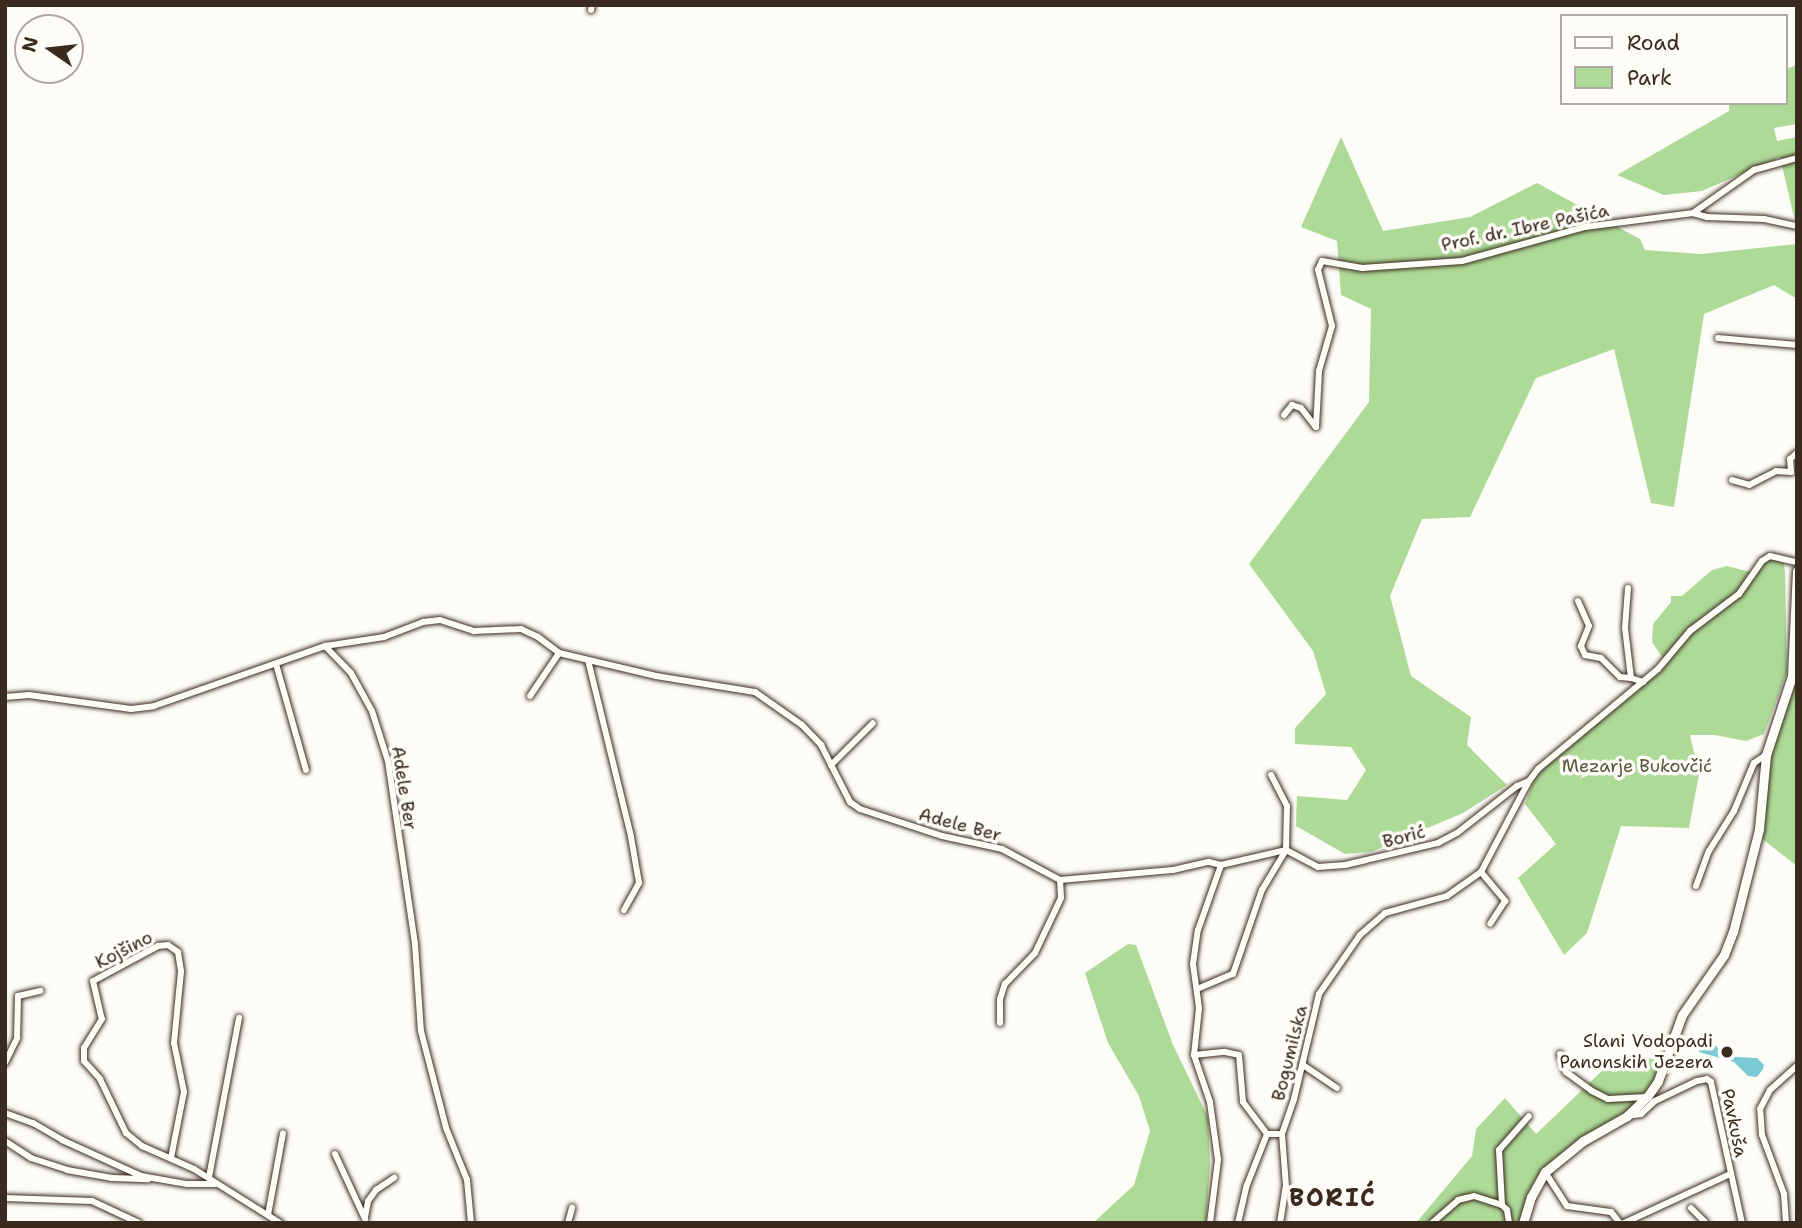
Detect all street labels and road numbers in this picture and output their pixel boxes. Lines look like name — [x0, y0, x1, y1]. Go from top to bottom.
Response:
street label: Prof. dr. Ibre Pašića — [1439, 200, 1611, 256]
street label: Adele Ber — [387, 744, 421, 832]
street label: Adele Ber — [916, 804, 1004, 846]
street label: Borić — [1380, 821, 1428, 853]
street label: Kojšino — [92, 926, 156, 974]
street label: Bogumilska — [1268, 1003, 1312, 1103]
street label: Pavkuša — [1716, 1087, 1752, 1159]

